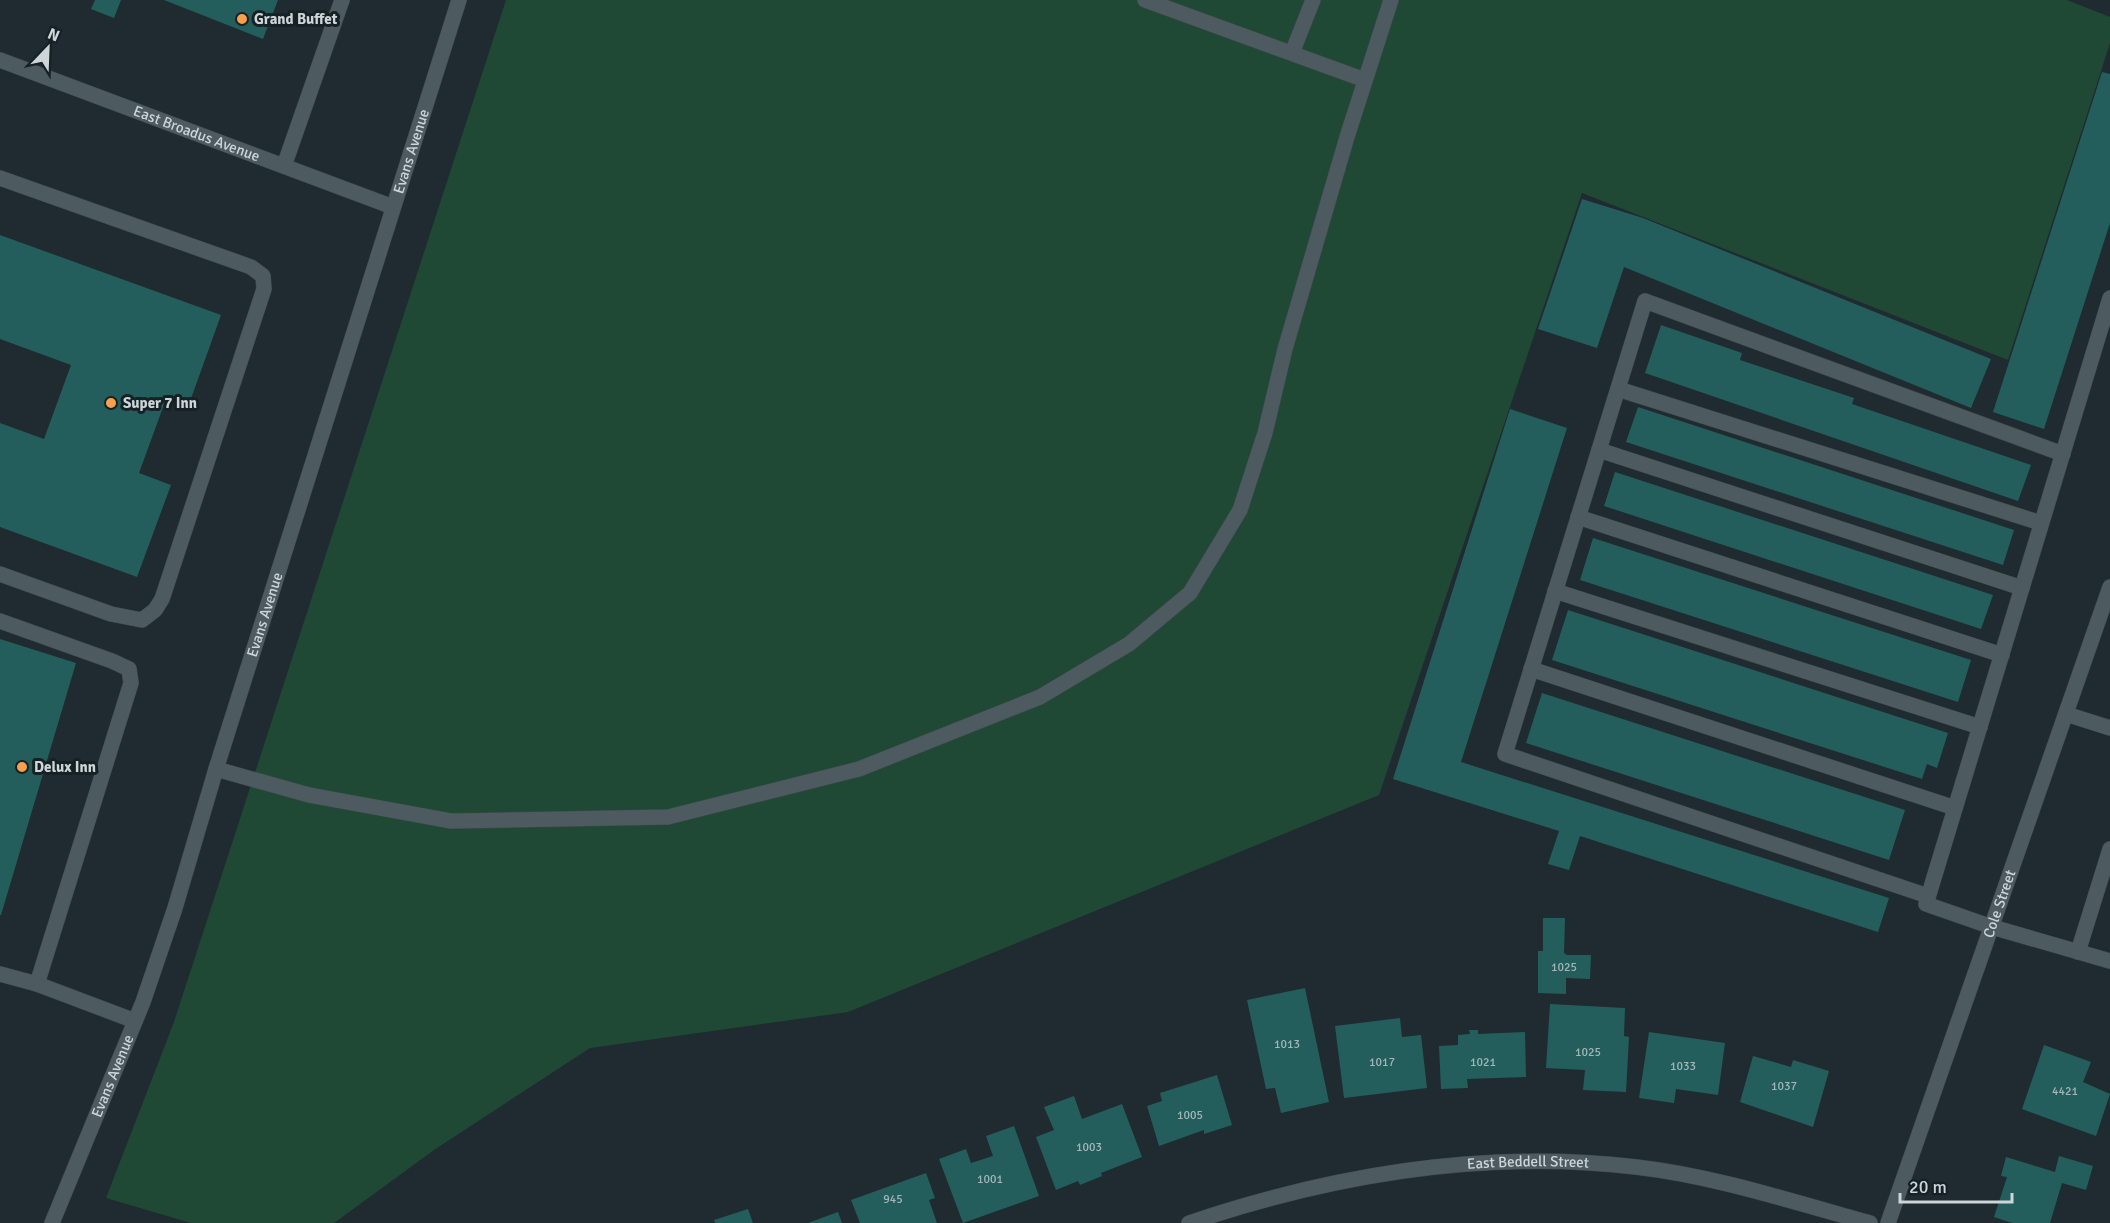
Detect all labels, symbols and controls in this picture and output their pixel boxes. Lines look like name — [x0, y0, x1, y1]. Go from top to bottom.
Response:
place label: Grand Buffet — [254, 10, 338, 28]
marker: Grand Buffet — [235, 12, 249, 26]
north arrow — [18, 18, 78, 78]
text: N — [44, 24, 63, 46]
street label: East Broadus Avenue — [131, 102, 262, 165]
street label: Evans Avenue — [389, 107, 433, 196]
place label: Super 7 Inn — [123, 394, 197, 412]
marker: Super 7 Inn — [104, 396, 118, 410]
street label: Evans Avenue — [243, 570, 287, 659]
place label: Delux Inn — [34, 758, 96, 776]
marker: Delux Inn — [15, 760, 29, 774]
street label: Cole Street — [1979, 867, 2020, 940]
house number: 1025 — [1551, 960, 1577, 975]
street label: Evans Avenue — [88, 1032, 138, 1120]
house number: 1013 — [1274, 1037, 1300, 1052]
house number: 1025 — [1575, 1045, 1601, 1060]
house number: 1017 — [1369, 1055, 1395, 1070]
house number: 1021 — [1470, 1055, 1496, 1070]
house number: 1033 — [1670, 1059, 1696, 1074]
house number: 1037 — [1771, 1079, 1797, 1094]
house number: 4421 — [2052, 1084, 2078, 1099]
house number: 1005 — [1177, 1108, 1203, 1123]
house number: 1003 — [1076, 1140, 1102, 1155]
street label: East Beddell Street — [1466, 1152, 1590, 1173]
scale bar — [1900, 1166, 2012, 1204]
house number: 1001 — [977, 1172, 1003, 1187]
text: 20 m — [1909, 1176, 1947, 1198]
house number: 945 — [883, 1192, 903, 1207]

